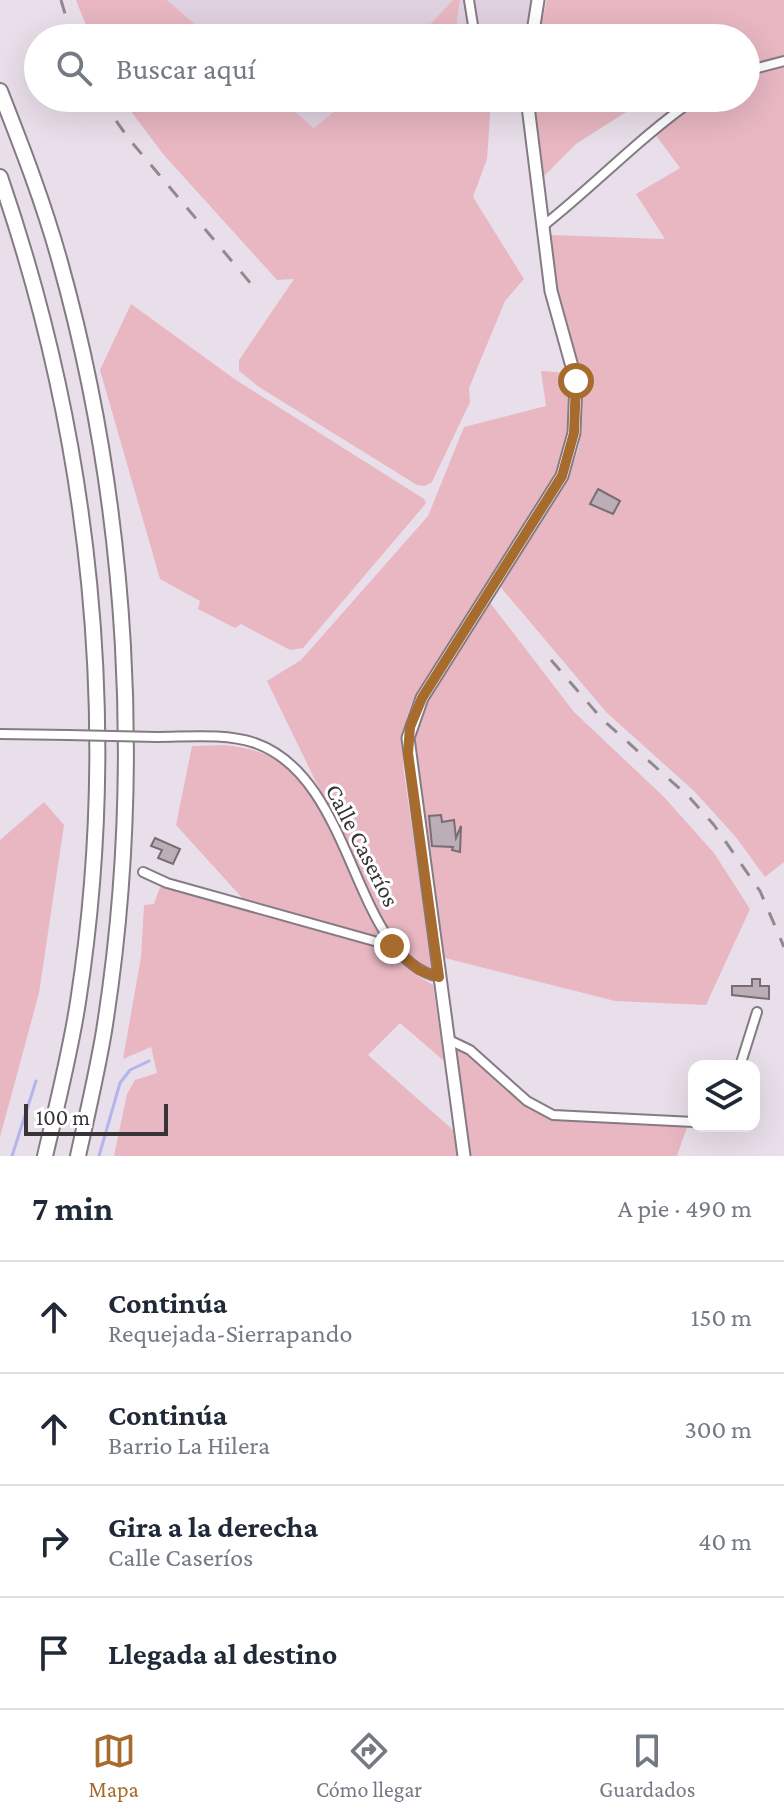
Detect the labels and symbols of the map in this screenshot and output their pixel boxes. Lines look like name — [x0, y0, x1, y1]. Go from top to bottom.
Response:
route start — [558, 363, 594, 399]
street label: Calle Caseríos — [321, 779, 405, 911]
route end — [374, 928, 410, 964]
scale bar — [24, 1100, 168, 1136]

